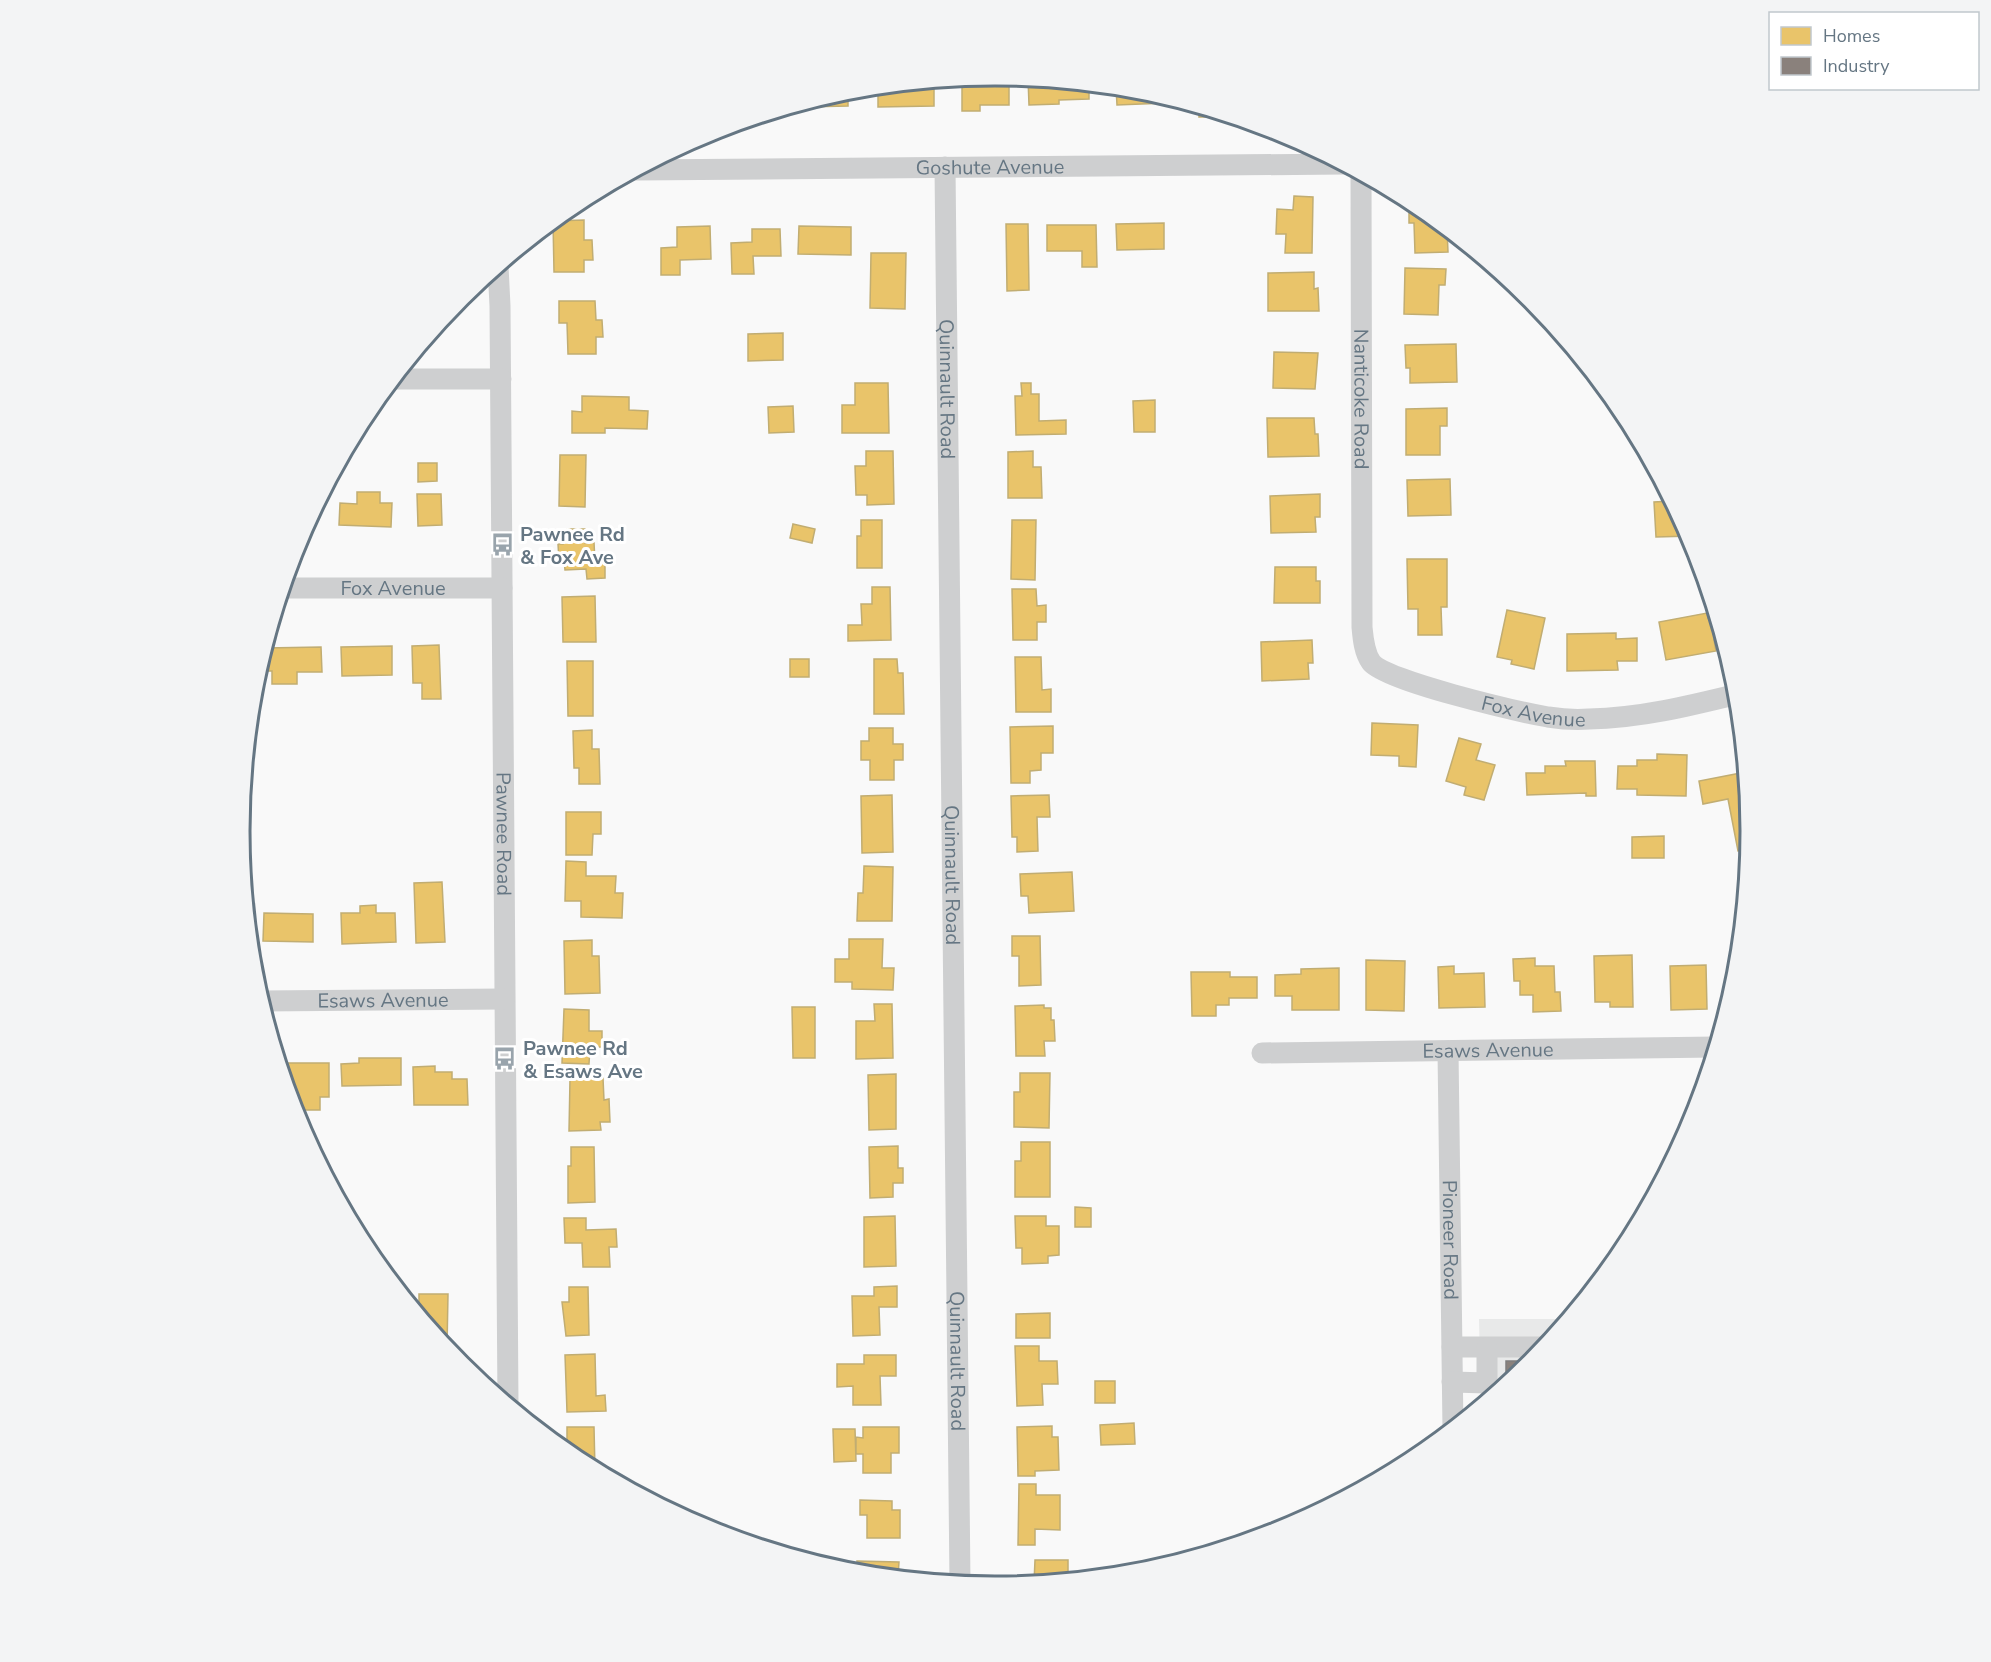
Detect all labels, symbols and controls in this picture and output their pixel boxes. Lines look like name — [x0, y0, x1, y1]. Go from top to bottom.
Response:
legend — [1769, 12, 1979, 90]
text: Homes — [1823, 24, 1880, 48]
text: Industry — [1823, 54, 1890, 78]
street label: Goshute Avenue — [916, 153, 1064, 181]
street label: Quinnault Road — [933, 319, 962, 459]
street label: Nanticoke Road — [1348, 329, 1375, 469]
place label: Pawnee Rd & Fox Ave — [520, 521, 625, 571]
bus stop icon: Pawnee Rd & Fox Ave — [489, 532, 515, 558]
street label: Fox Avenue — [340, 575, 446, 602]
street label: Fox Avenue — [1479, 689, 1586, 733]
street label: Pawnee Road — [490, 772, 518, 896]
street label: Quinnault Road — [938, 805, 967, 945]
street label: Esaws Avenue — [317, 986, 449, 1014]
place label: Pawnee Rd & Esaws Ave — [523, 1035, 643, 1085]
street label: Esaws Avenue — [1422, 1036, 1554, 1064]
bus stop icon: Pawnee Rd & Esaws Ave — [492, 1046, 518, 1072]
street label: Pioneer Road — [1436, 1180, 1465, 1300]
street label: Quinnault Road — [943, 1291, 972, 1431]

